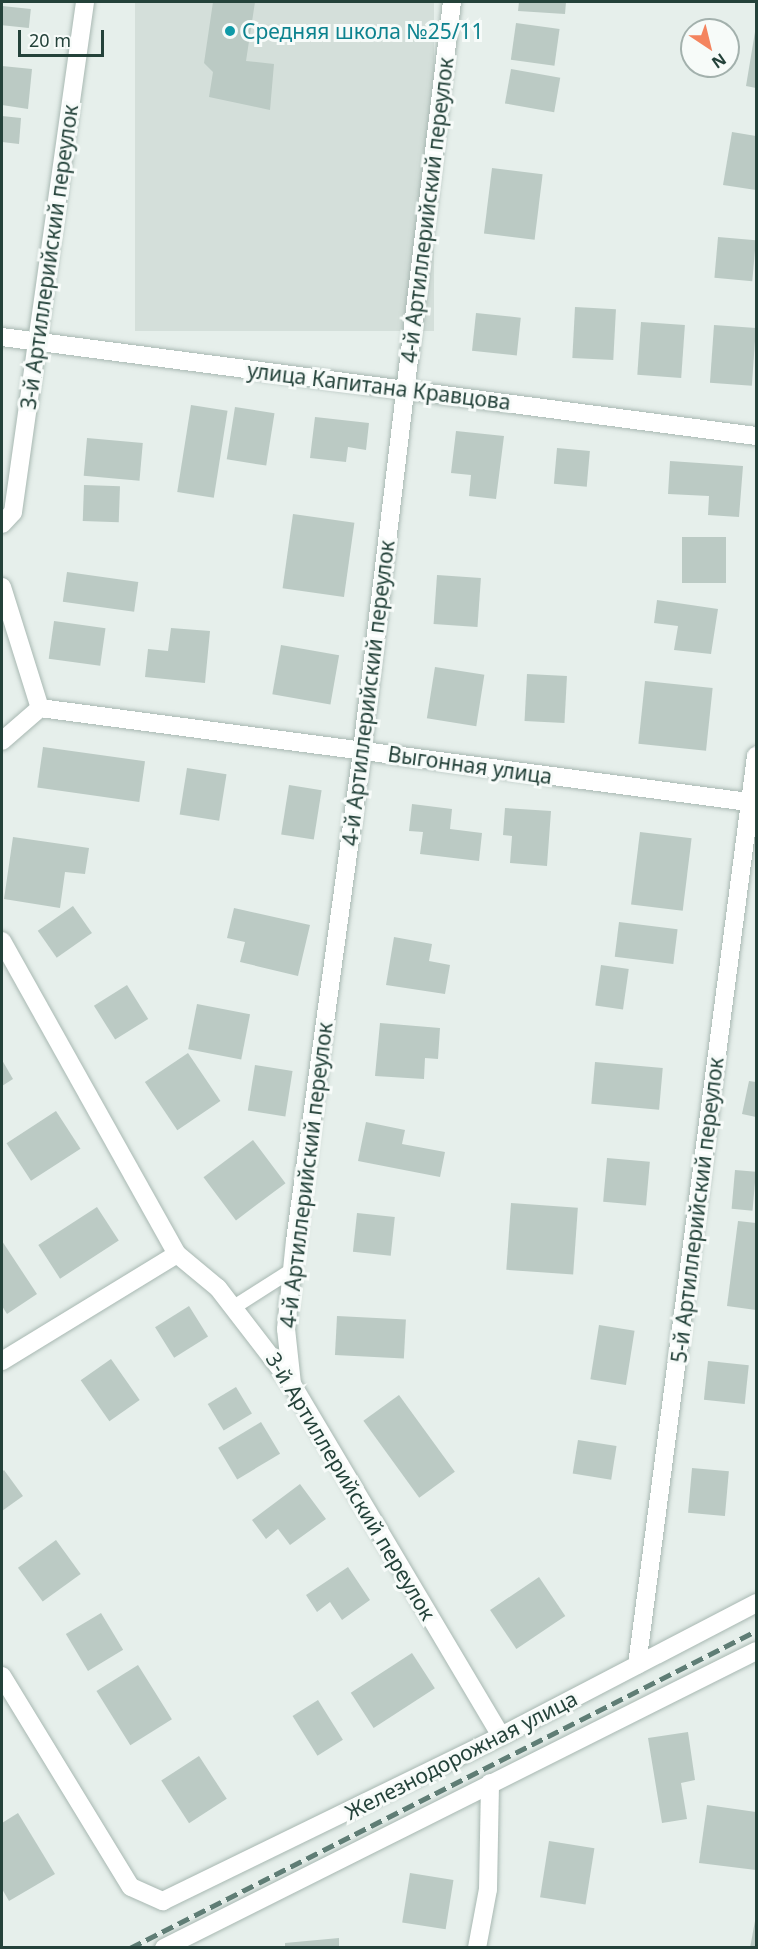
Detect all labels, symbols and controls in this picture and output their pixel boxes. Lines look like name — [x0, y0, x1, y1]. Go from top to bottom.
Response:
scale bar — [21, 18, 106, 56]
place label: Средняя школа №25/11 — [242, 18, 484, 44]
north arrow — [680, 18, 740, 78]
marker: Средняя школа №25/11 — [223, 24, 237, 38]
text: 20 m — [29, 28, 71, 52]
text: N — [708, 48, 731, 74]
street label: 4-й Артиллерийский переулок — [396, 56, 458, 364]
street label: 3-й Артиллерийский переулок — [15, 103, 83, 411]
street label: улица Капитана Кравцова — [246, 357, 512, 415]
street label: 4-й Артиллерийский переулок — [337, 539, 399, 847]
street label: Выгонная улица — [386, 741, 554, 789]
street label: 4-й Артиллерийский переулок — [275, 1021, 337, 1329]
street label: 5-й Артиллерийский переулок — [666, 1056, 728, 1364]
street label: 3-й Артиллерийский переулок — [261, 1348, 441, 1624]
street label: Железнодорожная улица — [341, 1685, 581, 1825]

